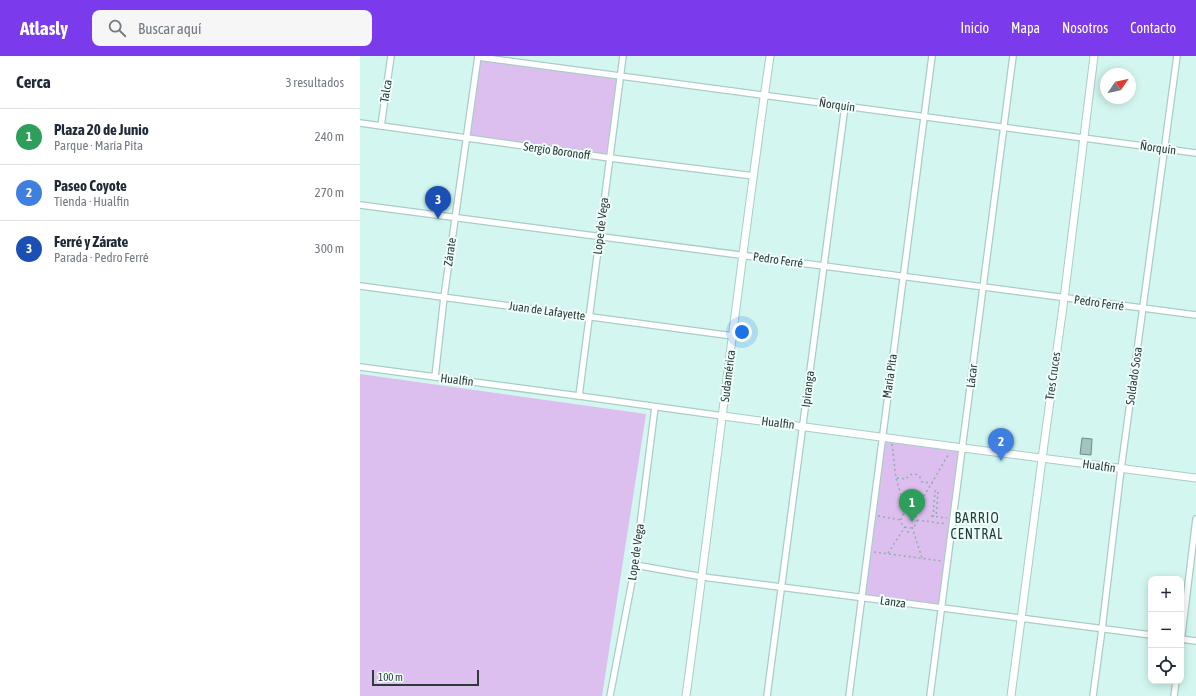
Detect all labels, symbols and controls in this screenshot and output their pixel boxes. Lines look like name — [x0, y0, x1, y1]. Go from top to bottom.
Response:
search box — [92, 10, 372, 46]
text: Atlasly — [20, 17, 68, 39]
icon: search — [106, 17, 128, 39]
text: Buscar aquí — [138, 20, 201, 37]
text: Inicio — [960, 20, 989, 36]
text: Mapa — [1011, 20, 1040, 36]
text: Nosotros — [1062, 20, 1108, 36]
text: Contacto — [1130, 20, 1176, 36]
north arrow — [1100, 68, 1136, 104]
text: Cerca — [16, 72, 51, 92]
text: 3 resultados — [285, 75, 344, 90]
street label: Talca — [377, 79, 395, 103]
street label: Ñorquín — [818, 96, 856, 114]
text: Plaza 20 de Junio — [54, 121, 149, 138]
text: 1 — [26, 129, 32, 144]
text: 240 m — [315, 129, 344, 144]
text: Parque · María Pita — [54, 138, 143, 153]
street label: Sergio Boronoff — [523, 139, 592, 163]
street label: Ñorquín — [1139, 139, 1177, 157]
text: Paseo Coyote — [54, 177, 127, 194]
text: 2 — [26, 185, 32, 200]
text: 270 m — [315, 185, 344, 200]
pin: 3 — [425, 186, 451, 219]
text: Tienda · Hualfin — [54, 194, 129, 209]
street label: Lope de Vega — [591, 197, 611, 255]
text: Ferré y Zárate — [54, 233, 128, 250]
street label: Zárate — [441, 237, 459, 267]
text: 3 — [26, 241, 32, 256]
text: 300 m — [315, 241, 344, 256]
text: Parada · Pedro Ferré — [54, 250, 149, 265]
street label: Pedro Ferré — [752, 250, 804, 270]
street label: Pedro Ferré — [1073, 293, 1125, 313]
street label: Juan de Lafayette — [508, 299, 586, 323]
your location — [732, 322, 752, 342]
street label: Soldado Sosa — [1123, 346, 1145, 406]
street label: Sudamérica — [718, 349, 738, 403]
street label: Tres Cruces — [1043, 351, 1063, 401]
street label: María Pita — [880, 353, 900, 399]
street label: Lácar — [964, 363, 980, 389]
street label: Ipiranga — [799, 370, 817, 408]
street label: Hualfin — [440, 371, 474, 389]
street label: Hualfin — [761, 414, 795, 432]
pin: 2 — [988, 428, 1014, 461]
street label: Hualfin — [1081, 457, 1117, 475]
pin: 1 — [899, 489, 925, 522]
district label: BARRIO CENTRAL — [951, 510, 1003, 542]
street label: Lope de Vega — [625, 523, 647, 581]
map controls — [1148, 576, 1184, 684]
button: + — [1148, 576, 1184, 612]
street label: Lanza — [879, 593, 907, 611]
button: − — [1148, 612, 1184, 648]
button: locate — [1148, 648, 1184, 684]
scale bar — [372, 668, 479, 687]
text: 100 m — [378, 671, 403, 683]

